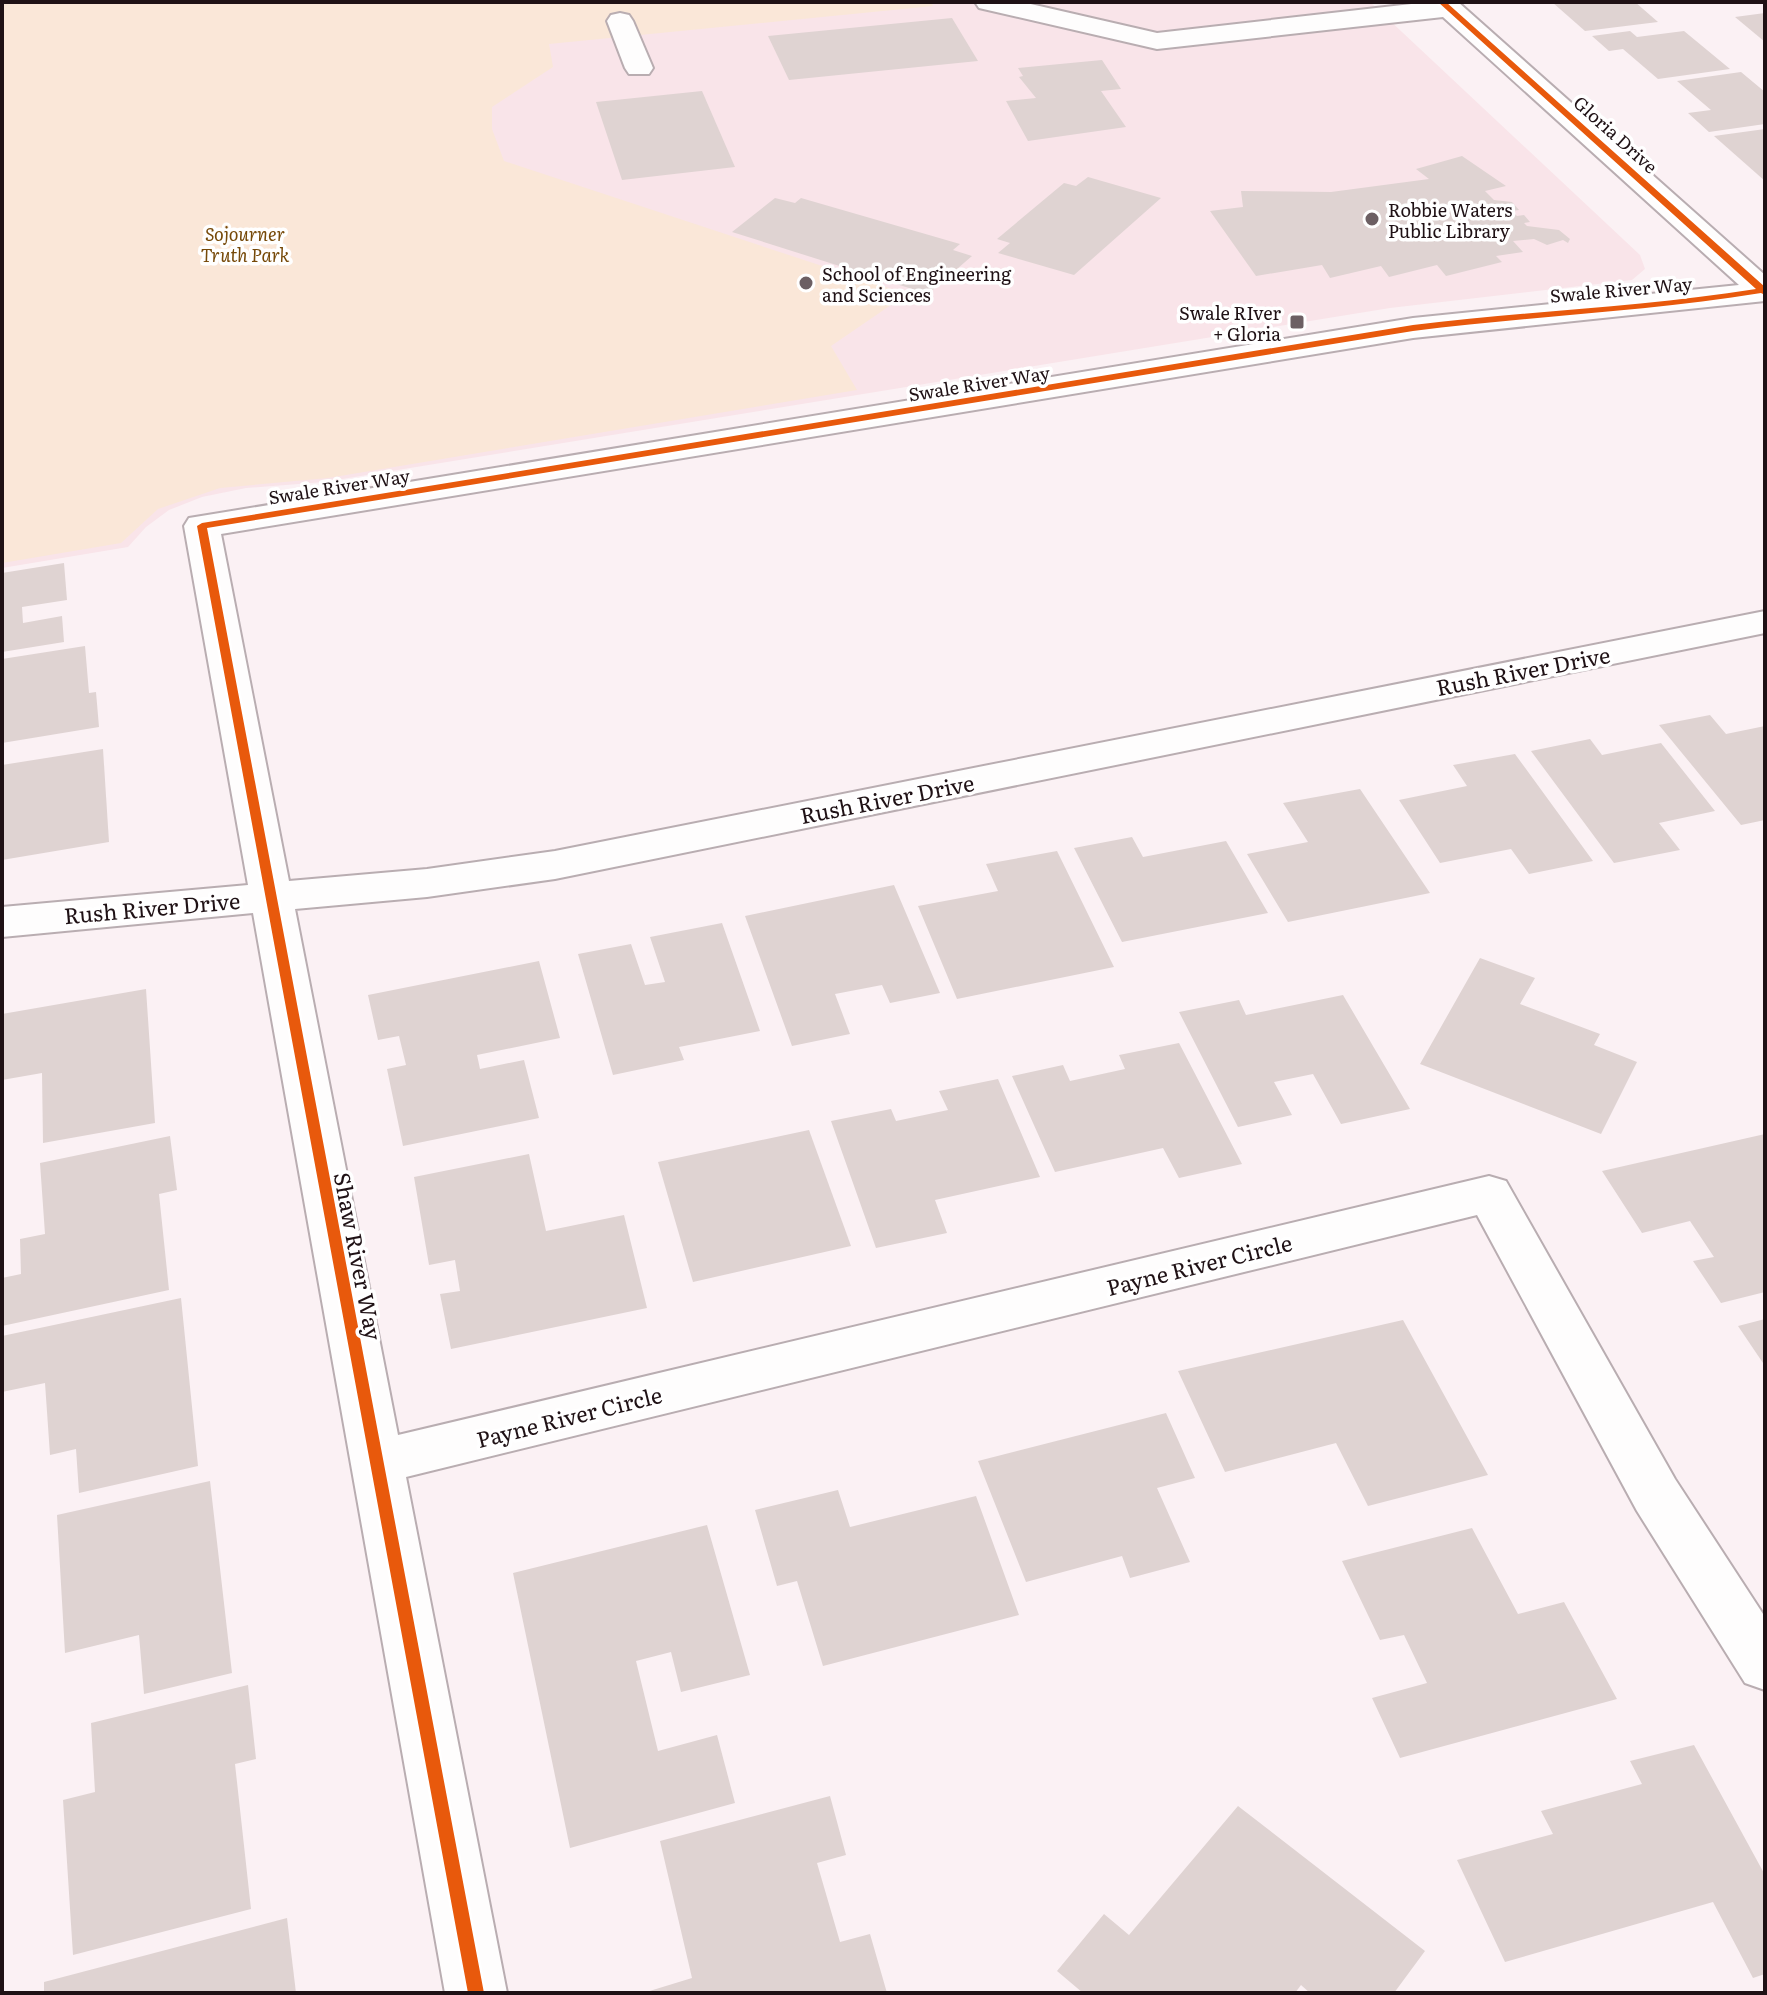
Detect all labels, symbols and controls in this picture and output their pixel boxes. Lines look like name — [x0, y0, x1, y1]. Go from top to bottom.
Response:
street label: Gloria Drive — [1568, 89, 1664, 179]
place label: Robbie Waters Public Library — [1388, 196, 1512, 244]
marker: Robbie Waters Public Library — [1363, 210, 1381, 228]
park label: Sojourner Truth Park — [201, 220, 289, 268]
place label: School of Engineering and Sciences — [822, 260, 1012, 308]
street label: Swale River Way — [1549, 269, 1694, 309]
marker: School of Engineering and Sciences — [797, 274, 815, 292]
place label: Swale RIver + Gloria — [1179, 299, 1281, 347]
marker: Swale RIver + Gloria — [1288, 313, 1306, 331]
street label: Swale River Way — [906, 358, 1052, 408]
street label: Swale River Way — [266, 461, 412, 511]
street label: Rush River Drive — [1433, 637, 1613, 703]
street label: Rush River Drive — [797, 765, 977, 831]
street label: Rush River Drive — [63, 883, 241, 931]
street label: Shaw River Way — [327, 1169, 391, 1343]
street label: Payne River Circle — [1103, 1225, 1295, 1303]
street label: Payne River Circle — [473, 1377, 665, 1455]

